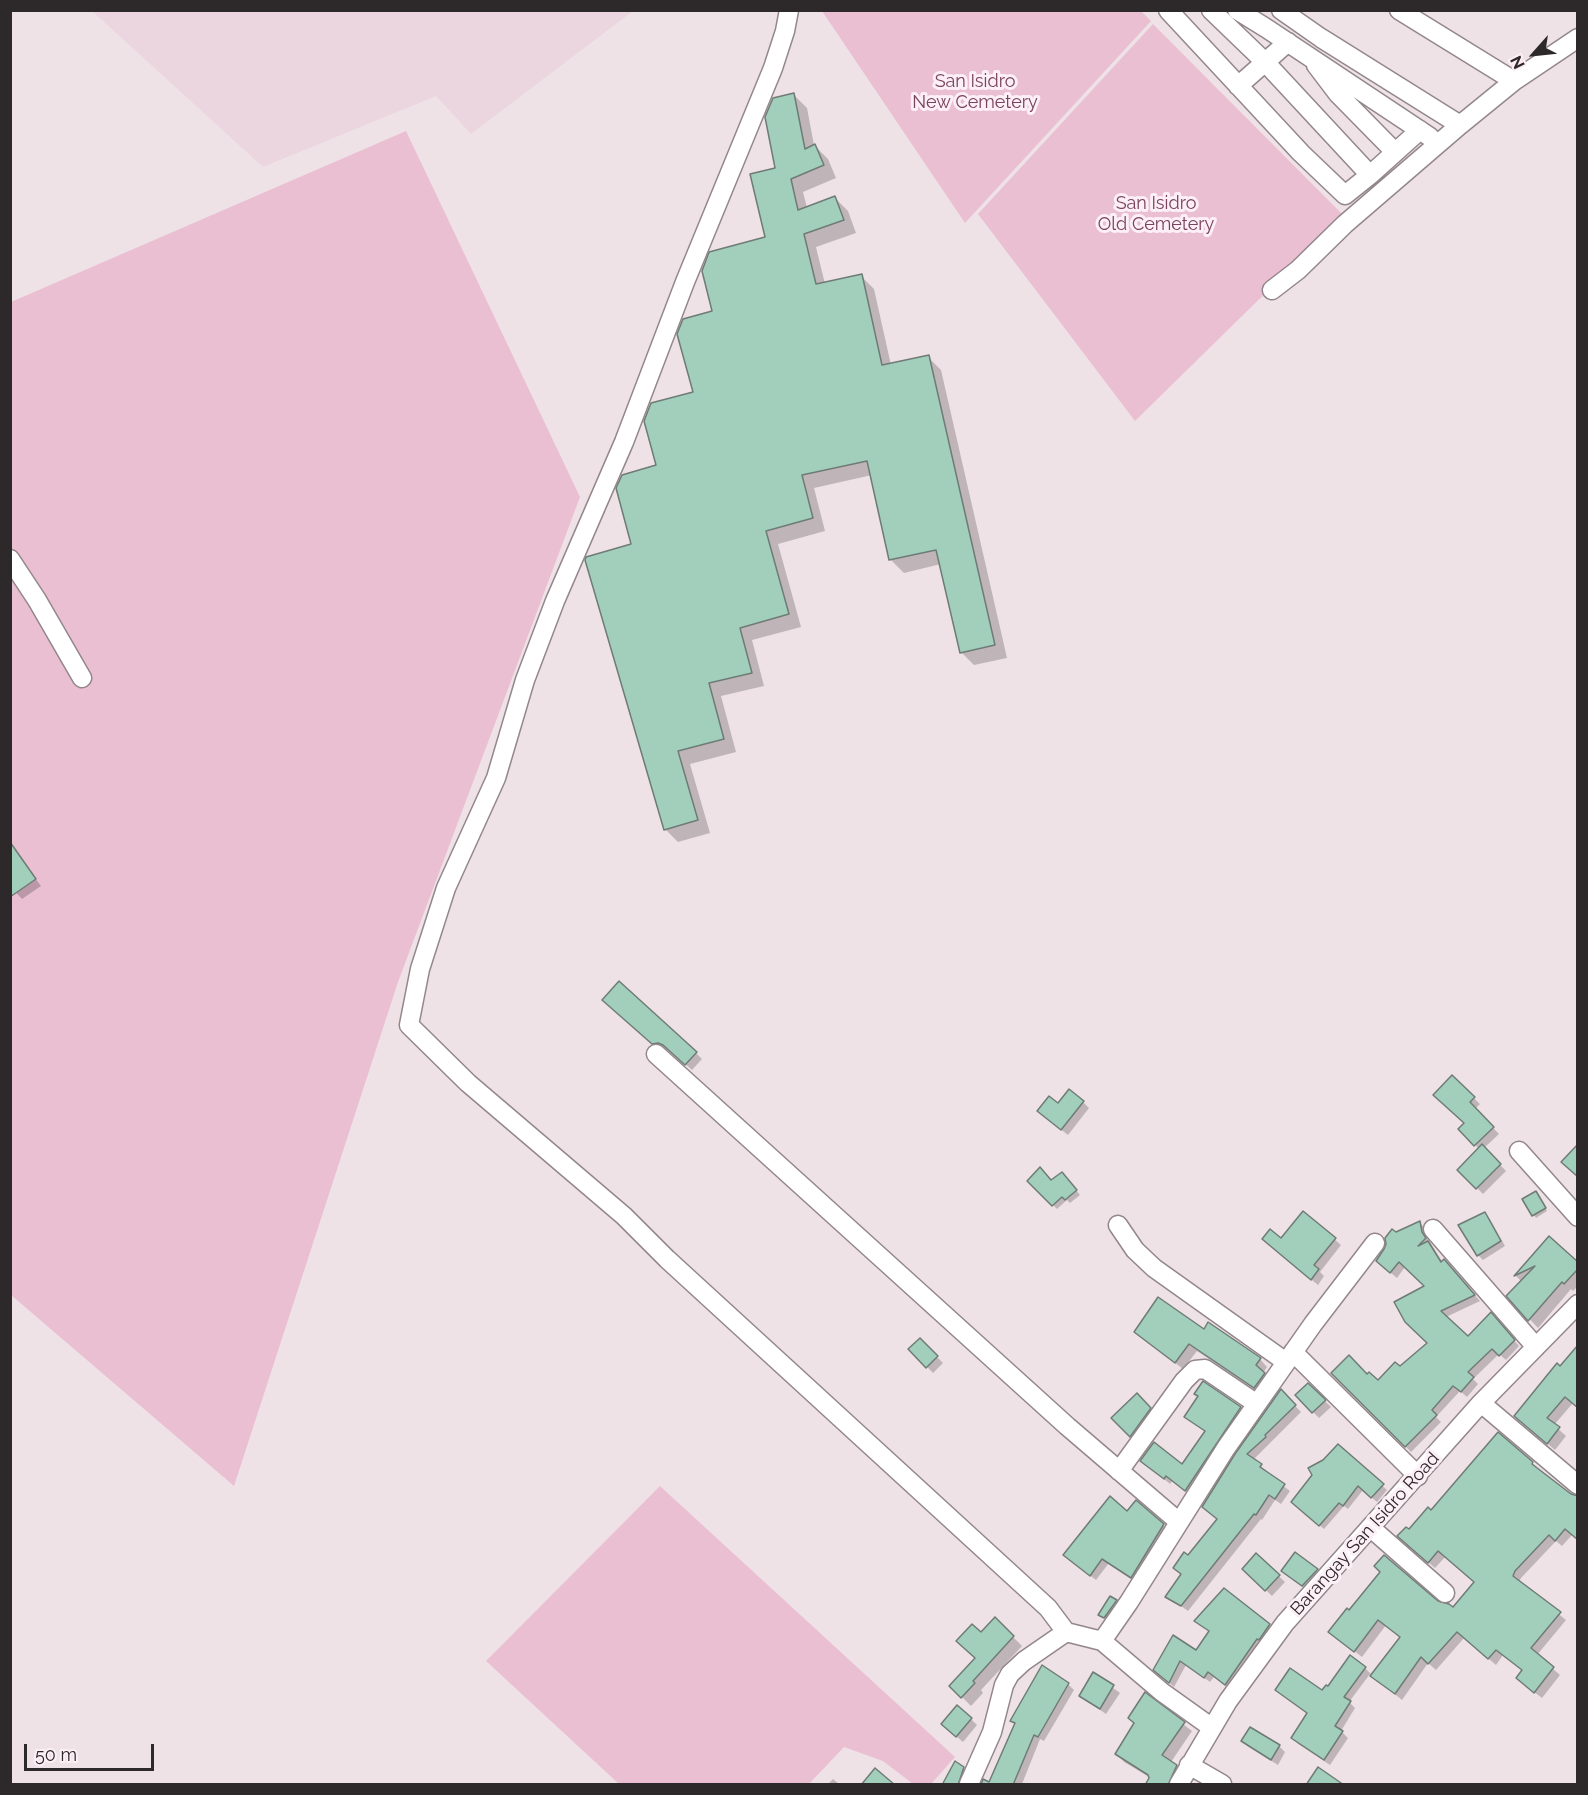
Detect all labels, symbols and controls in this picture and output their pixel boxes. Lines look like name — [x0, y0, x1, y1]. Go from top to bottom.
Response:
north arrow — [1504, 24, 1564, 84]
text: N — [1506, 53, 1529, 72]
park label: San Isidro New Cemetery — [912, 71, 1038, 113]
park label: San Isidro Old Cemetery — [1098, 193, 1214, 236]
street label: Barangay San Isidro Road — [1286, 1448, 1444, 1620]
scale bar — [27, 1732, 158, 1770]
text: 50 m — [35, 1744, 77, 1765]

